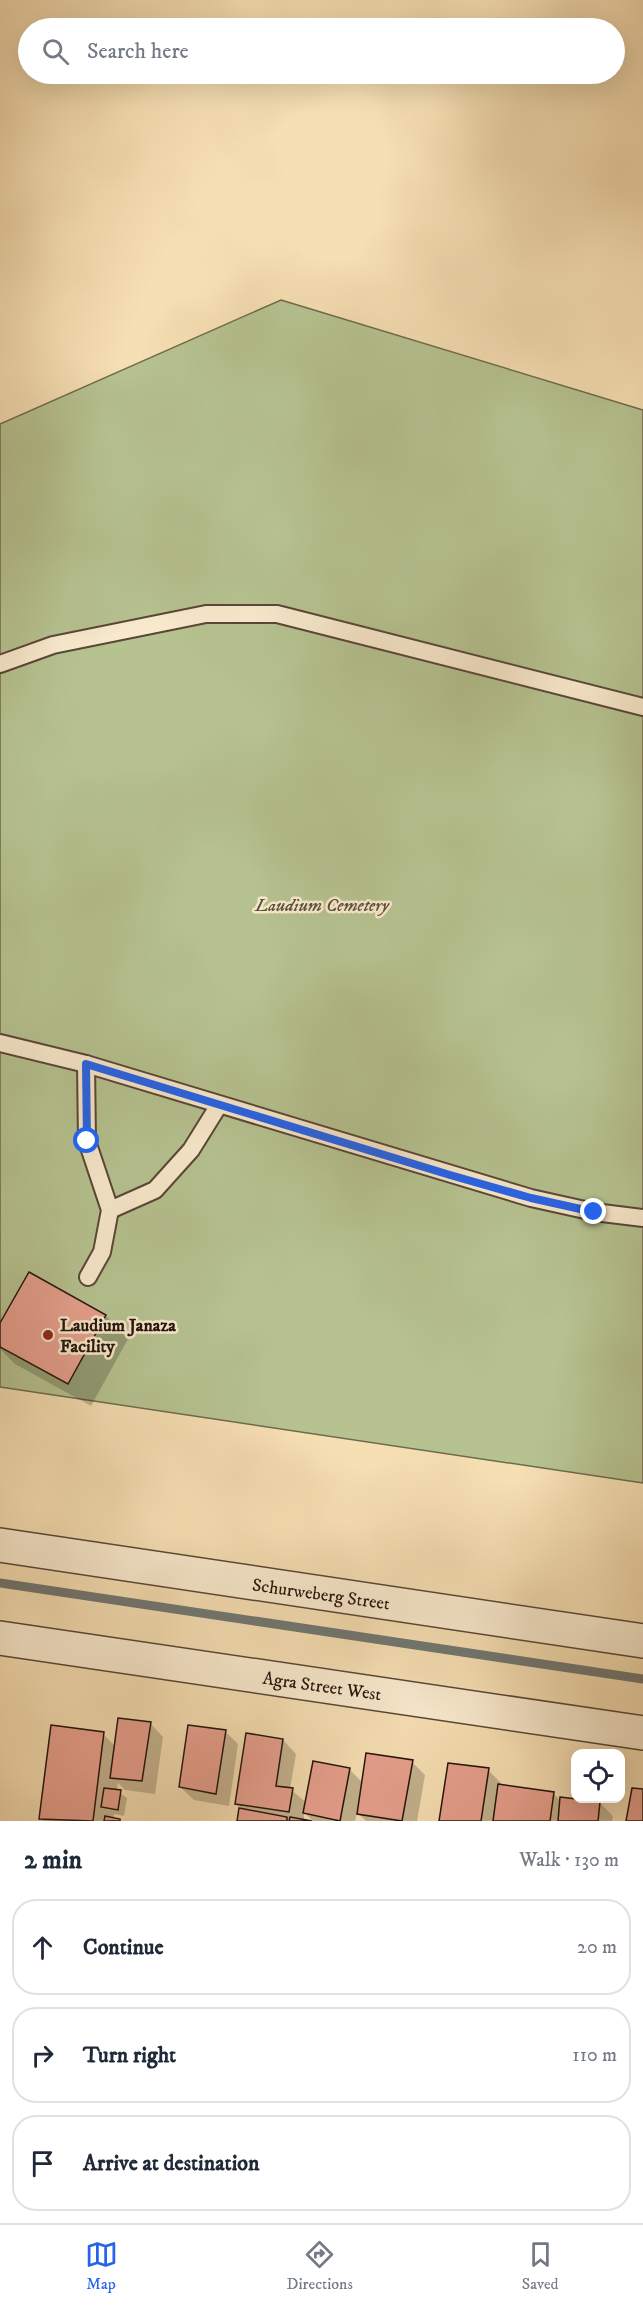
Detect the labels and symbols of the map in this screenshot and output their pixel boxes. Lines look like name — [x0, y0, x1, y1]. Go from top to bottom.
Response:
park label: Laudium Cemetery — [254, 895, 390, 917]
route start — [73, 1127, 99, 1153]
route end — [580, 1198, 606, 1224]
place label: Laudium Janaza Facility — [60, 1315, 176, 1358]
marker: Laudium Janaza Facility — [41, 1328, 55, 1342]
street label: Schurweberg Street — [251, 1574, 391, 1616]
street label: Agra Street West — [261, 1668, 383, 1706]

